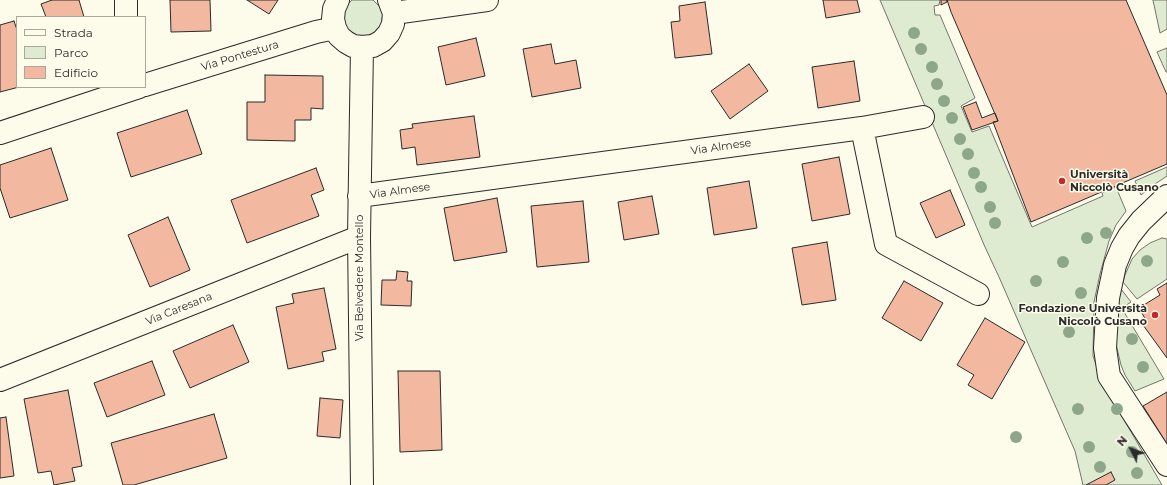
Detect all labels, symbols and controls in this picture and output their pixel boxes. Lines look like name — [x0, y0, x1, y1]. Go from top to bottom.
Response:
legend — [16, 16, 146, 88]
text: Strada — [54, 25, 93, 40]
street label: Via Pontestura — [200, 38, 280, 74]
text: Parco — [54, 45, 88, 60]
text: Edificio — [54, 65, 98, 80]
street label: Via Almese — [690, 136, 752, 158]
place label: Università Niccolò Cusano — [1070, 168, 1159, 194]
marker: Università Niccolò Cusano — [1057, 176, 1067, 186]
street label: Via Almese — [369, 180, 431, 202]
street label: Via Belvedere Montello — [353, 215, 367, 341]
street label: Via Caresana — [144, 290, 214, 328]
place label: Fondazione Università Niccolò Cusano — [1018, 302, 1147, 328]
marker: Fondazione Università Niccolò Cusano — [1150, 310, 1160, 320]
north arrow — [1111, 429, 1151, 469]
text: N — [1114, 433, 1130, 449]

